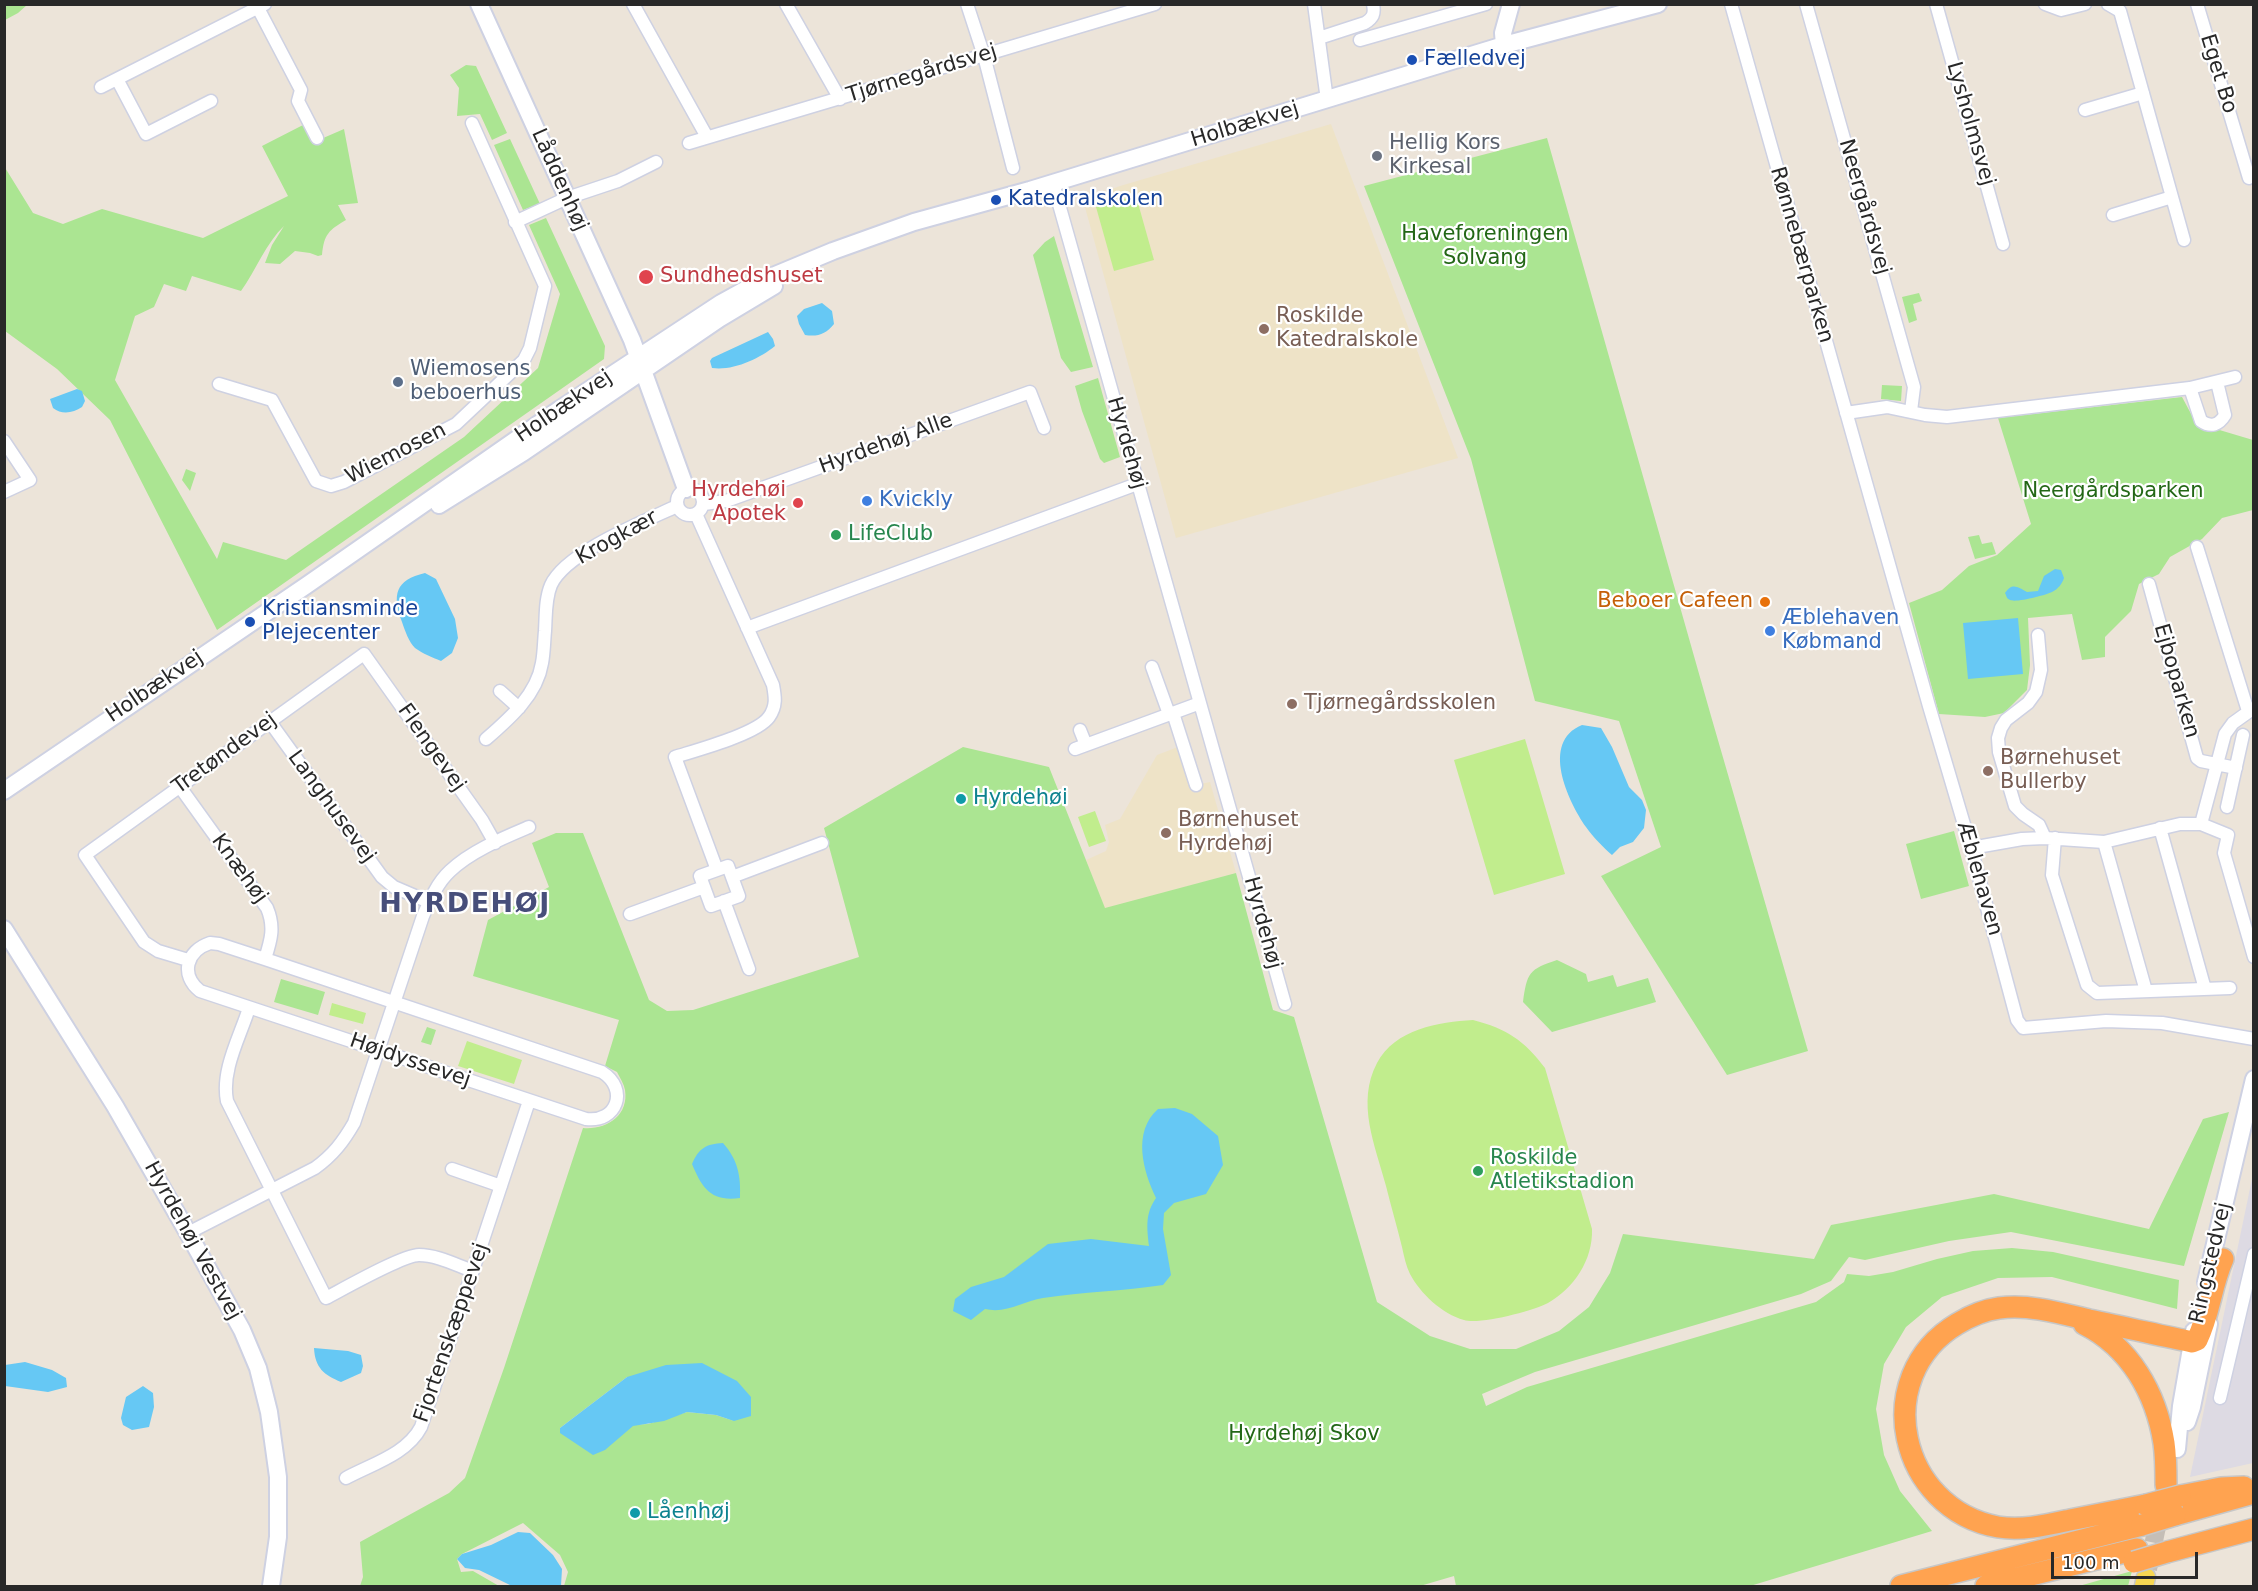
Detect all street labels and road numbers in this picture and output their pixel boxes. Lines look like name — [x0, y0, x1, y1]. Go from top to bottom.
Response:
street label: Eget Bo — [2194, 31, 2242, 117]
street label: Tjørnegårdsvej — [844, 39, 1000, 109]
street label: Lysholmsvej — [1940, 59, 2000, 189]
street label: Holbækvej — [1188, 97, 1302, 153]
street label: Låddenhøj — [525, 125, 593, 235]
street label: Neergårdsvej — [1833, 136, 1895, 278]
street label: Rønnebærparken — [1764, 164, 1838, 346]
street label: Holbækvej — [511, 365, 617, 449]
street label: Hyrdehøj — [1101, 394, 1151, 492]
street label: Hyrdehøj Alle — [816, 408, 956, 480]
street label: Wiemosen — [341, 418, 451, 490]
street label: Krogkær — [572, 505, 662, 571]
street label: Ejboparken — [2148, 621, 2204, 741]
street label: Holbækvej — [102, 645, 208, 729]
street label: Flengevej — [392, 699, 470, 797]
street label: Tretøndevej — [168, 708, 282, 800]
street label: Langhusevej — [282, 746, 380, 868]
street label: Æblehaven — [1951, 819, 2007, 939]
street label: Knæhøj — [205, 829, 273, 909]
street label: Hyrdehøj — [1238, 874, 1286, 972]
street label: Højdyssevej — [346, 1029, 474, 1093]
street label: Hyrdehøj Vestvej — [138, 1157, 246, 1325]
street label: Ringstedvej — [2185, 1200, 2237, 1326]
street label: Fjortenskæppevej — [409, 1240, 495, 1426]

